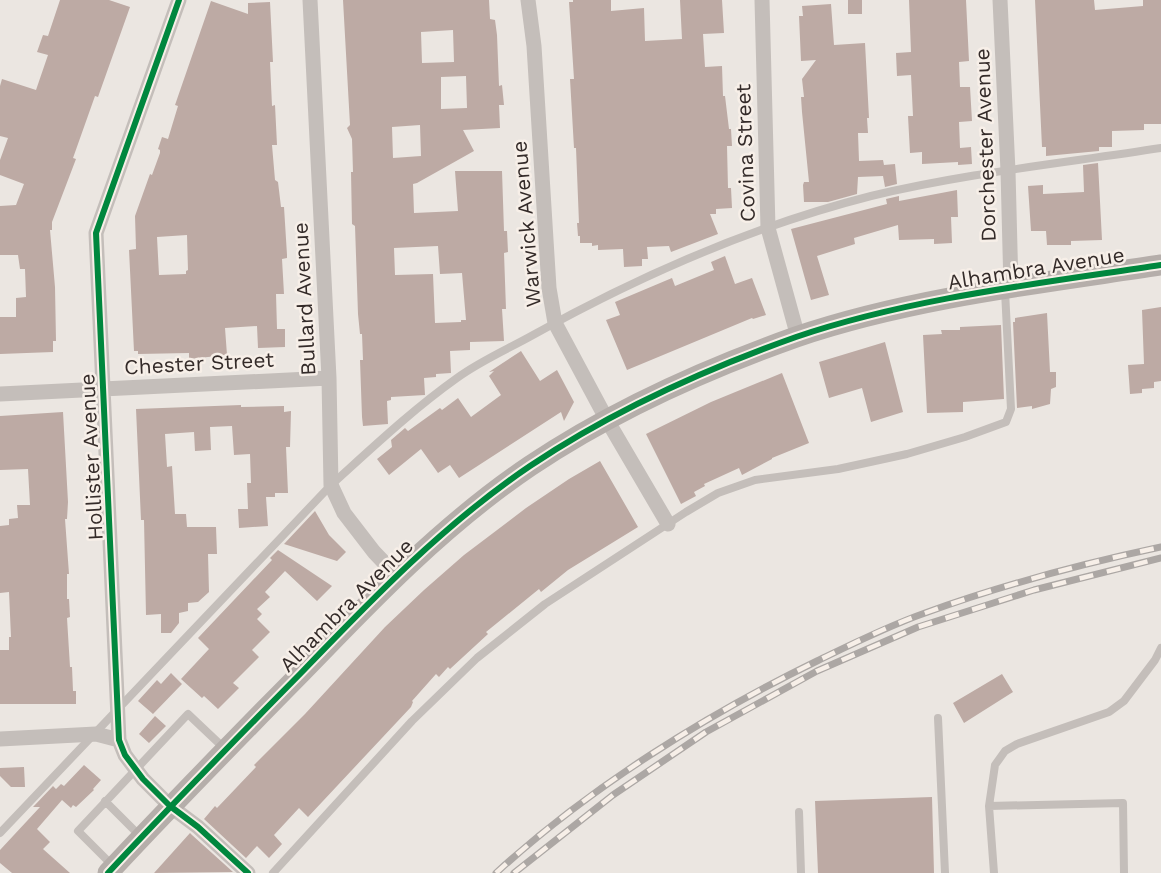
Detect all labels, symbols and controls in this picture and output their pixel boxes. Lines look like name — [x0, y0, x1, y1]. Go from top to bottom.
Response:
street label: Dorchester Avenue — [969, 48, 1001, 242]
street label: Covina Street — [730, 83, 760, 223]
street label: Warwick Avenue — [506, 140, 546, 308]
street label: Bullard Avenue — [288, 222, 320, 376]
street label: Alhambra Avenue — [946, 242, 1126, 294]
street label: Chester Street — [123, 347, 275, 379]
street label: Hollister Avenue — [74, 373, 108, 541]
street label: Alhambra Avenue — [274, 533, 418, 677]

